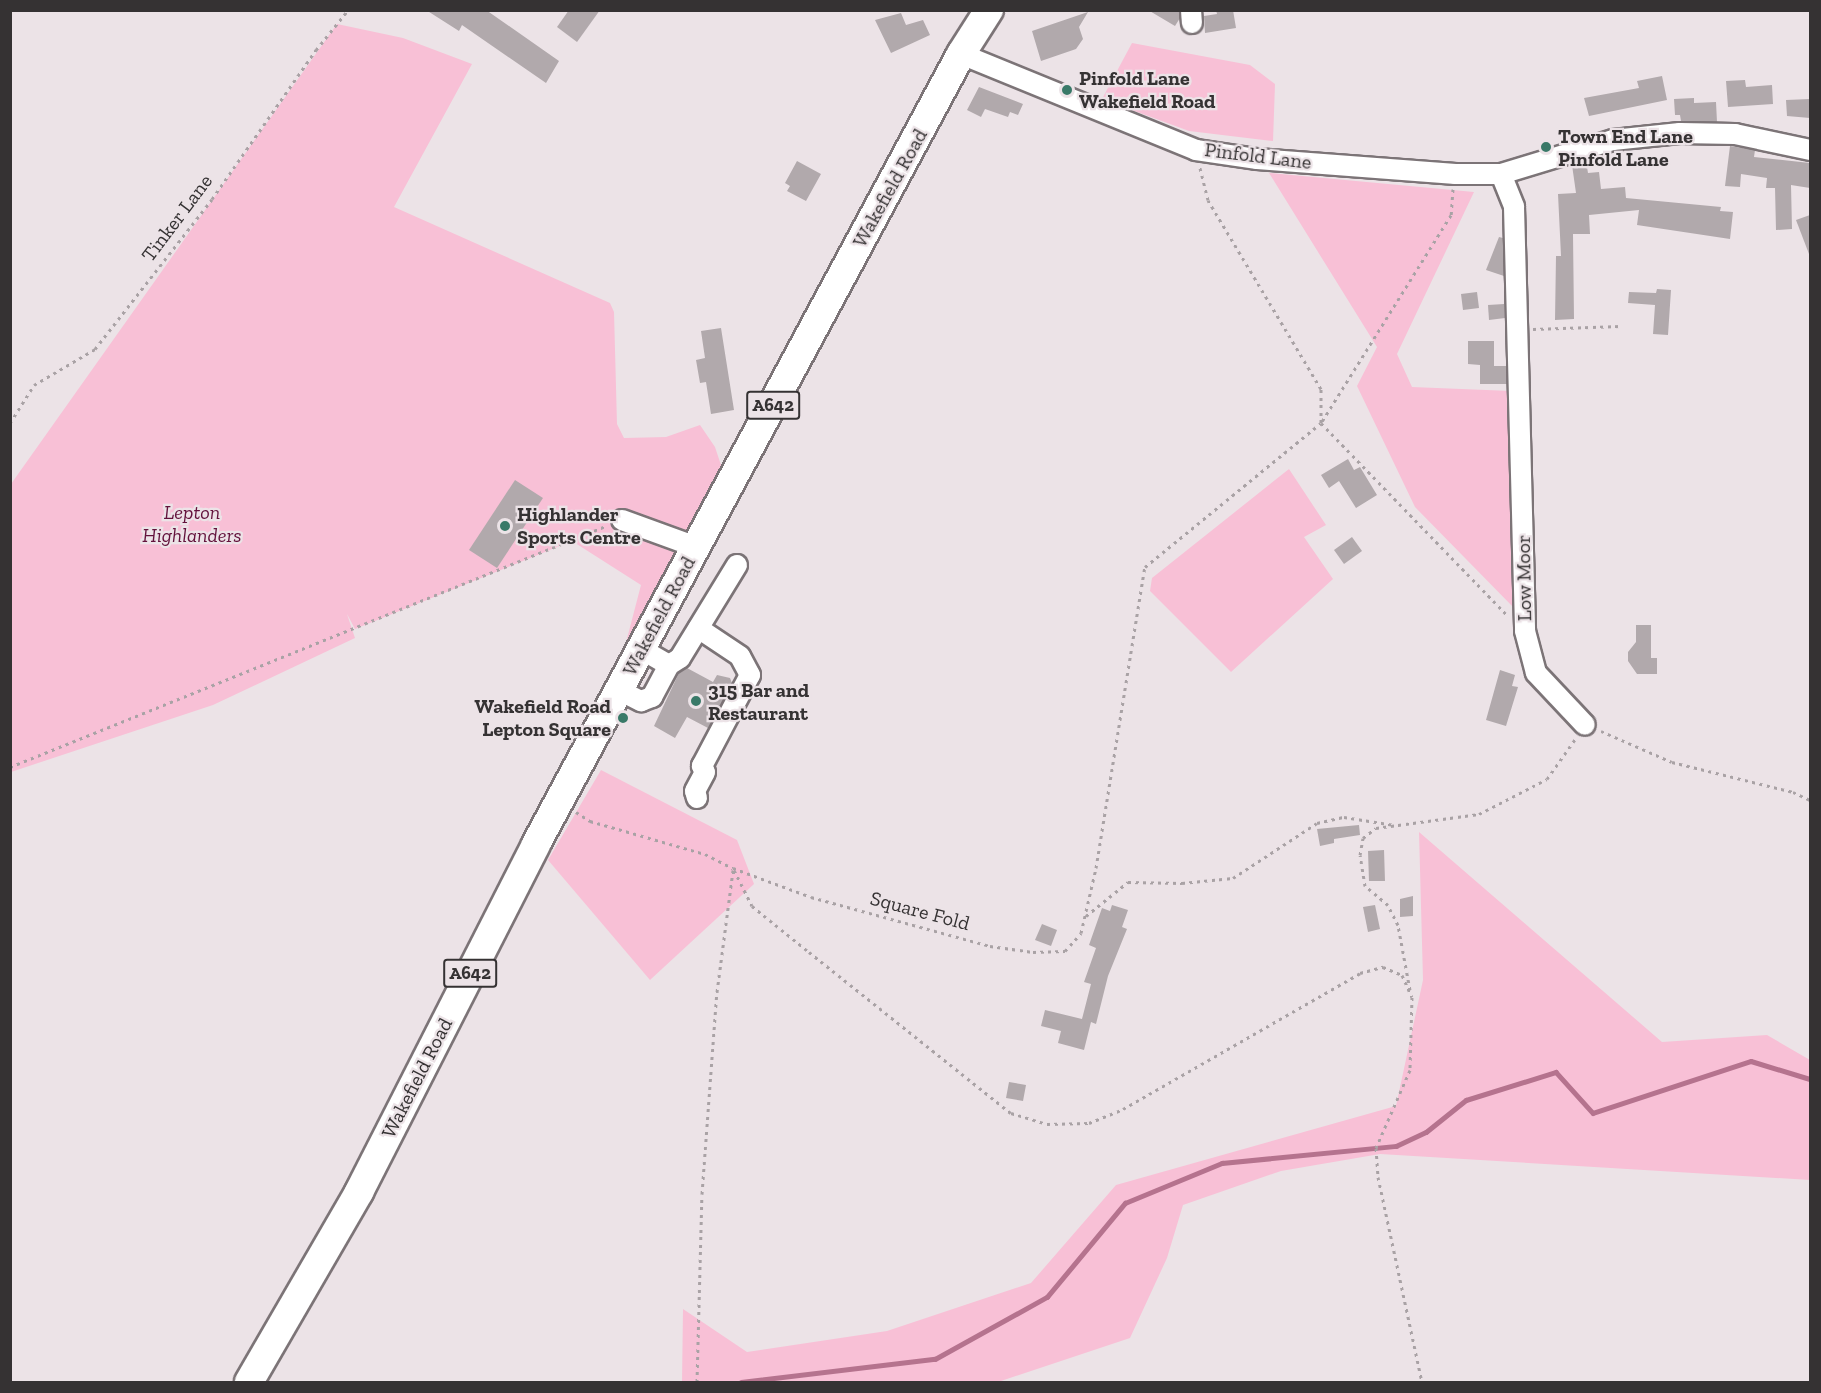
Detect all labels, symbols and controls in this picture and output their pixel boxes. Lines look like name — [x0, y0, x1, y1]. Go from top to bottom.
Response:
place label: Pinfold Lane Wakefield Road — [1079, 66, 1215, 113]
marker: Pinfold Lane Wakefield Road — [1060, 83, 1074, 97]
place label: Town End Lane Pinfold Lane — [1558, 124, 1693, 171]
street label: Wakefield Road — [848, 125, 932, 251]
street label: Pinfold Lane — [1203, 138, 1313, 174]
marker: Town End Lane Pinfold Lane — [1539, 140, 1553, 154]
street label: Tinker Lane — [136, 170, 218, 266]
road number: A642 — [746, 390, 800, 420]
park label: Lepton Highlanders — [142, 501, 242, 548]
place label: Highlander Sports Centre — [517, 502, 641, 549]
marker: Highlander Sports Centre — [498, 519, 512, 533]
street label: Low Moor — [1511, 534, 1537, 622]
street label: Wakefield Road — [618, 552, 700, 680]
place label: 315 Bar and Restaurant — [708, 678, 809, 725]
place label: Wakefield Road Lepton Square — [475, 694, 611, 741]
marker: 315 Bar and Restaurant — [689, 694, 703, 708]
marker: Wakefield Road Lepton Square — [616, 711, 630, 725]
street label: Square Fold — [868, 886, 972, 936]
road number: A642 — [443, 958, 497, 988]
street label: Wakefield Road — [376, 1014, 458, 1142]

